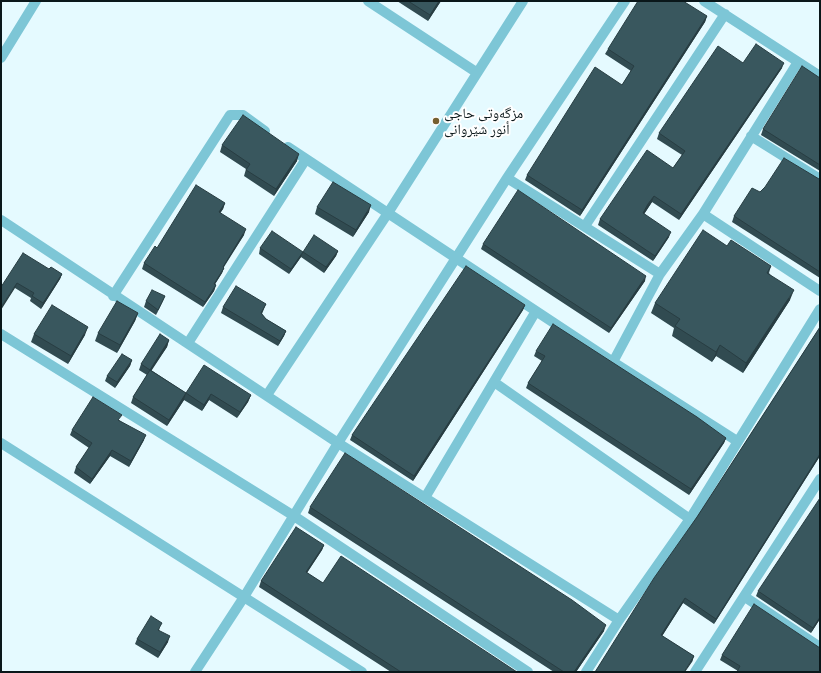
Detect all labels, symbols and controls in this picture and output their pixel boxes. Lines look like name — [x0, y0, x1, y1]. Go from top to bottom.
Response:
place label: مزگەوتی حاجی أنور شێروانی — [444, 105, 523, 138]
marker: مزگەوتی حاجی أنور شێروانی — [431, 116, 441, 126]

